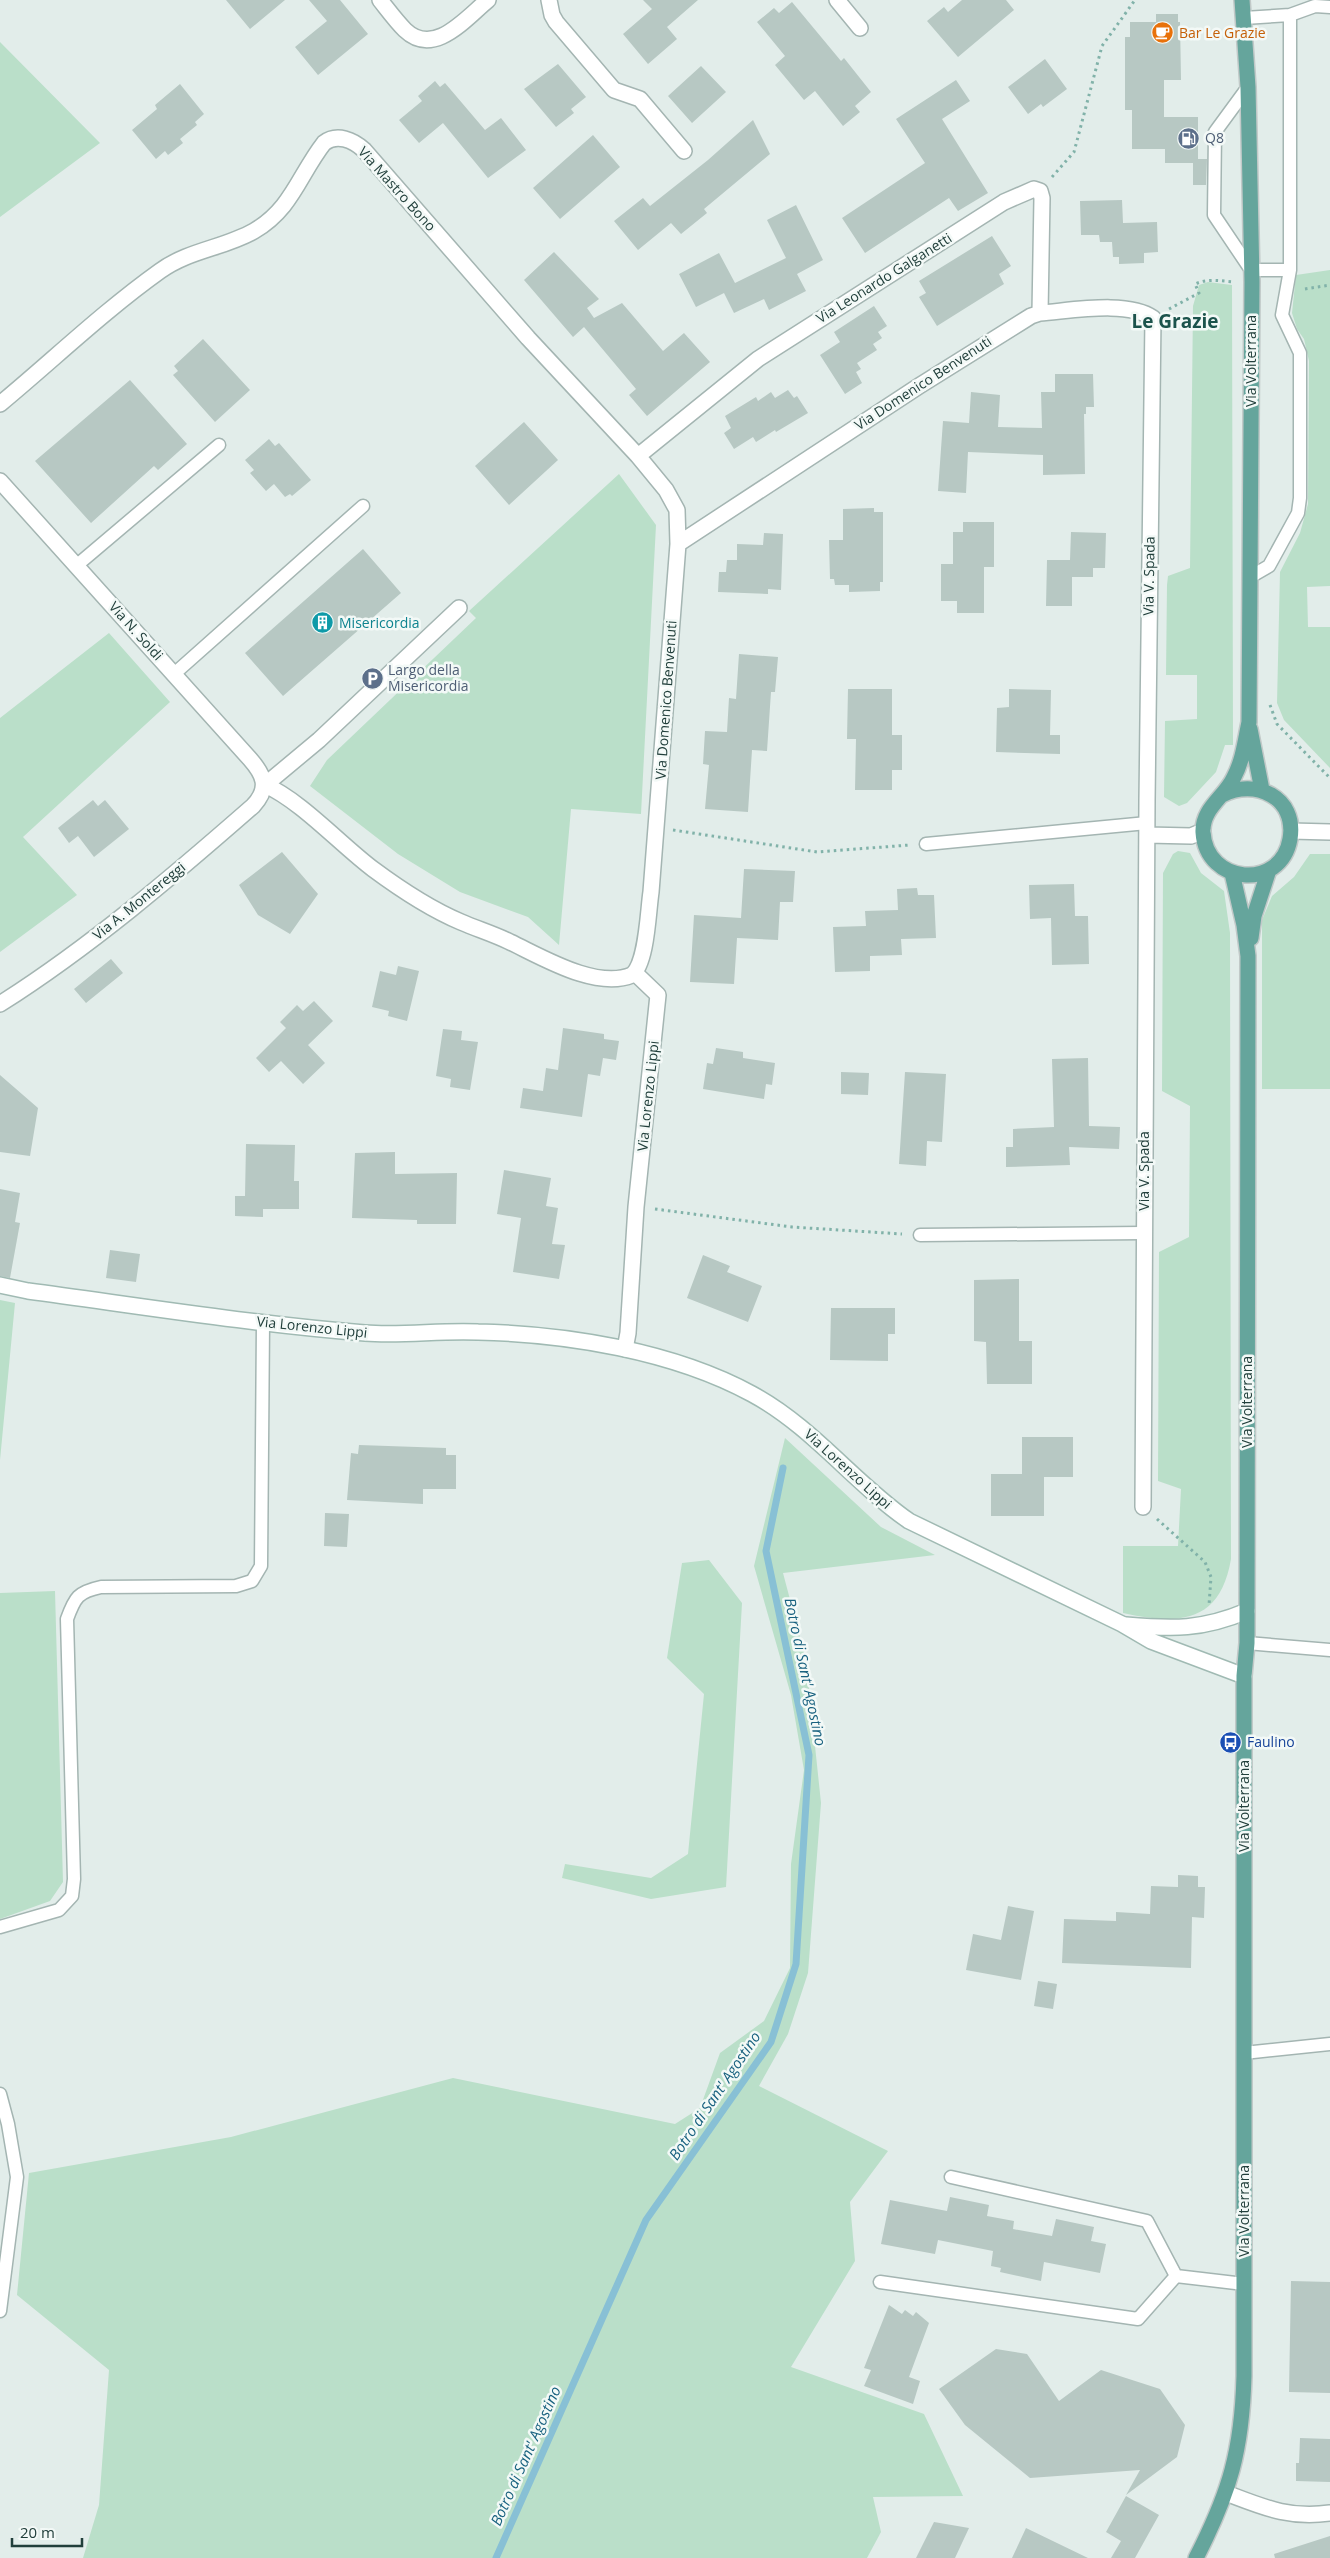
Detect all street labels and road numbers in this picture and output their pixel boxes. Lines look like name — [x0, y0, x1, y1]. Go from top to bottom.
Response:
street label: Via Mastro Bono — [354, 142, 440, 235]
street label: Via Leonardo Galganetti — [812, 228, 955, 327]
street label: Via Volterrana — [1241, 315, 1260, 407]
street label: Via Domenico Benvenuti — [851, 331, 995, 434]
street label: Via V. Spada — [1138, 536, 1159, 616]
street label: Via N. Soldi — [105, 597, 168, 664]
street label: Via Domenico Benvenuti — [650, 620, 681, 780]
street label: Via A. Montereggi — [88, 857, 189, 944]
street label: Via Lorenzo Lippi — [632, 1040, 663, 1152]
street label: Via V. Spada — [1134, 1131, 1153, 1211]
street label: Via Lorenzo Lippi — [256, 1311, 368, 1342]
street label: Via Volterrana — [1237, 1356, 1256, 1448]
street label: Via Lorenzo Lippi — [801, 1424, 896, 1513]
street label: Via Volterrana — [1234, 1760, 1253, 1852]
street label: Via Volterrana — [1234, 2165, 1253, 2257]

